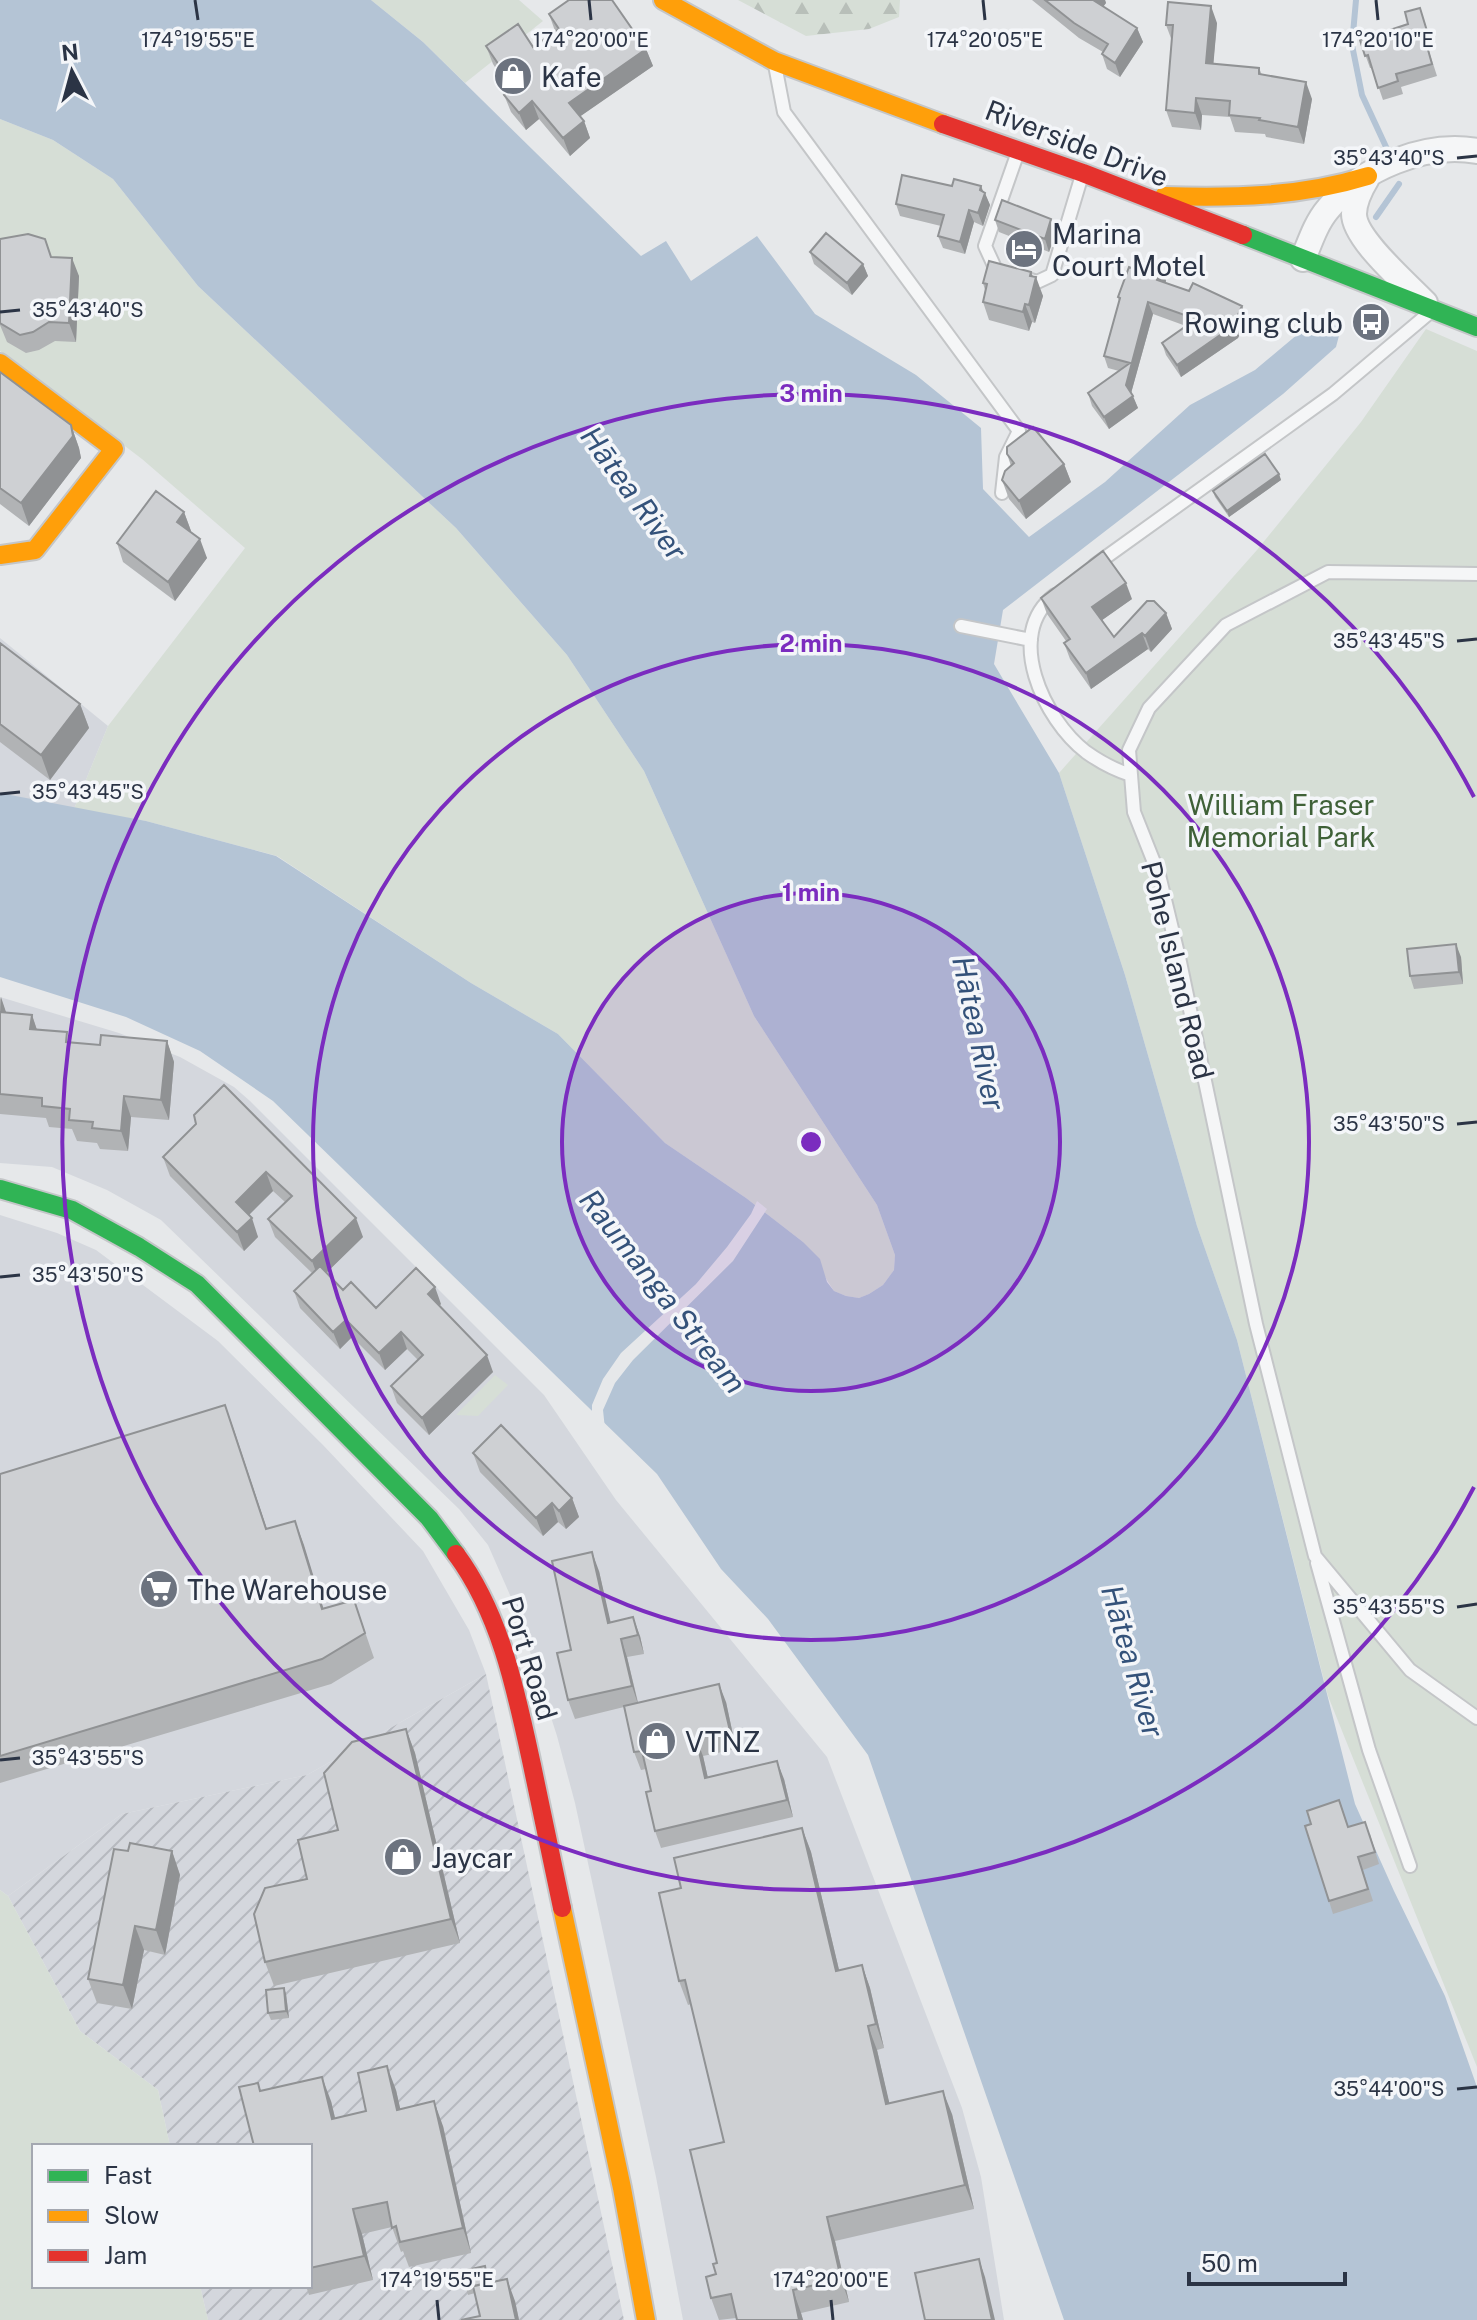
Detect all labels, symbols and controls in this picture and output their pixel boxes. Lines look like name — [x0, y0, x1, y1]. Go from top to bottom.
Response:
text: 174°19'55"E — [141, 28, 255, 52]
text: 174°20'00"E — [533, 28, 649, 52]
text: 174°20'05"E — [927, 28, 1043, 52]
text: 174°20'10"E — [1322, 28, 1434, 52]
north arrow — [32, 32, 112, 112]
text: N — [60, 38, 80, 66]
shop icon: Kafe — [492, 55, 534, 97]
place label: Kafe — [541, 60, 602, 93]
street label: Riverside Drive — [981, 93, 1173, 193]
text: 35°43'40"S — [1333, 146, 1445, 170]
place label: Marina Court Motel — [1052, 217, 1206, 282]
hotel icon: Marina Court Motel — [1003, 228, 1045, 270]
text: 35°43'40"S — [32, 298, 144, 322]
bus stop icon: Rowing club — [1350, 301, 1392, 343]
place label: Rowing club — [1184, 306, 1343, 339]
text: 3 min — [779, 379, 843, 407]
water label: Hātea River — [573, 419, 695, 568]
text: 2 min — [780, 629, 842, 657]
text: 35°43'45"S — [1333, 629, 1445, 653]
text: 35°43'45"S — [32, 780, 144, 804]
park label: William Fraser Memorial Park — [1187, 788, 1375, 853]
street label: Pohe Island Road — [1135, 857, 1221, 1083]
text: 1 min — [782, 878, 840, 906]
water label: Hātea River — [945, 953, 1013, 1114]
text: 35°43'50"S — [1333, 1112, 1445, 1136]
centre of rings — [797, 1128, 825, 1156]
water label: Raumanga Stream — [572, 1182, 754, 1400]
text: 35°43'50"S — [32, 1263, 144, 1287]
supermarket icon: The Warehouse — [138, 1568, 180, 1610]
place label: The Warehouse — [187, 1573, 387, 1606]
water label: Hātea River — [1094, 1581, 1172, 1742]
street label: Port Road — [496, 1592, 564, 1724]
text: 35°43'55"S — [1333, 1595, 1445, 1619]
shop icon: VTNZ — [636, 1720, 678, 1762]
place label: VTNZ — [685, 1725, 760, 1758]
text: 35°43'55"S — [32, 1746, 144, 1770]
shop icon: Jaycar — [382, 1836, 424, 1878]
place label: Jaycar — [431, 1841, 513, 1874]
text: 35°44'00"S — [1333, 2077, 1445, 2101]
legend — [32, 2144, 312, 2288]
text: Fast — [104, 2161, 152, 2189]
text: Slow — [104, 2201, 159, 2229]
scale bar — [1189, 2236, 1345, 2286]
text: Jam — [104, 2241, 147, 2269]
text: 50 m — [1201, 2249, 1258, 2277]
text: 174°19'55"E — [380, 2268, 494, 2292]
text: 174°20'00"E — [773, 2268, 889, 2292]

